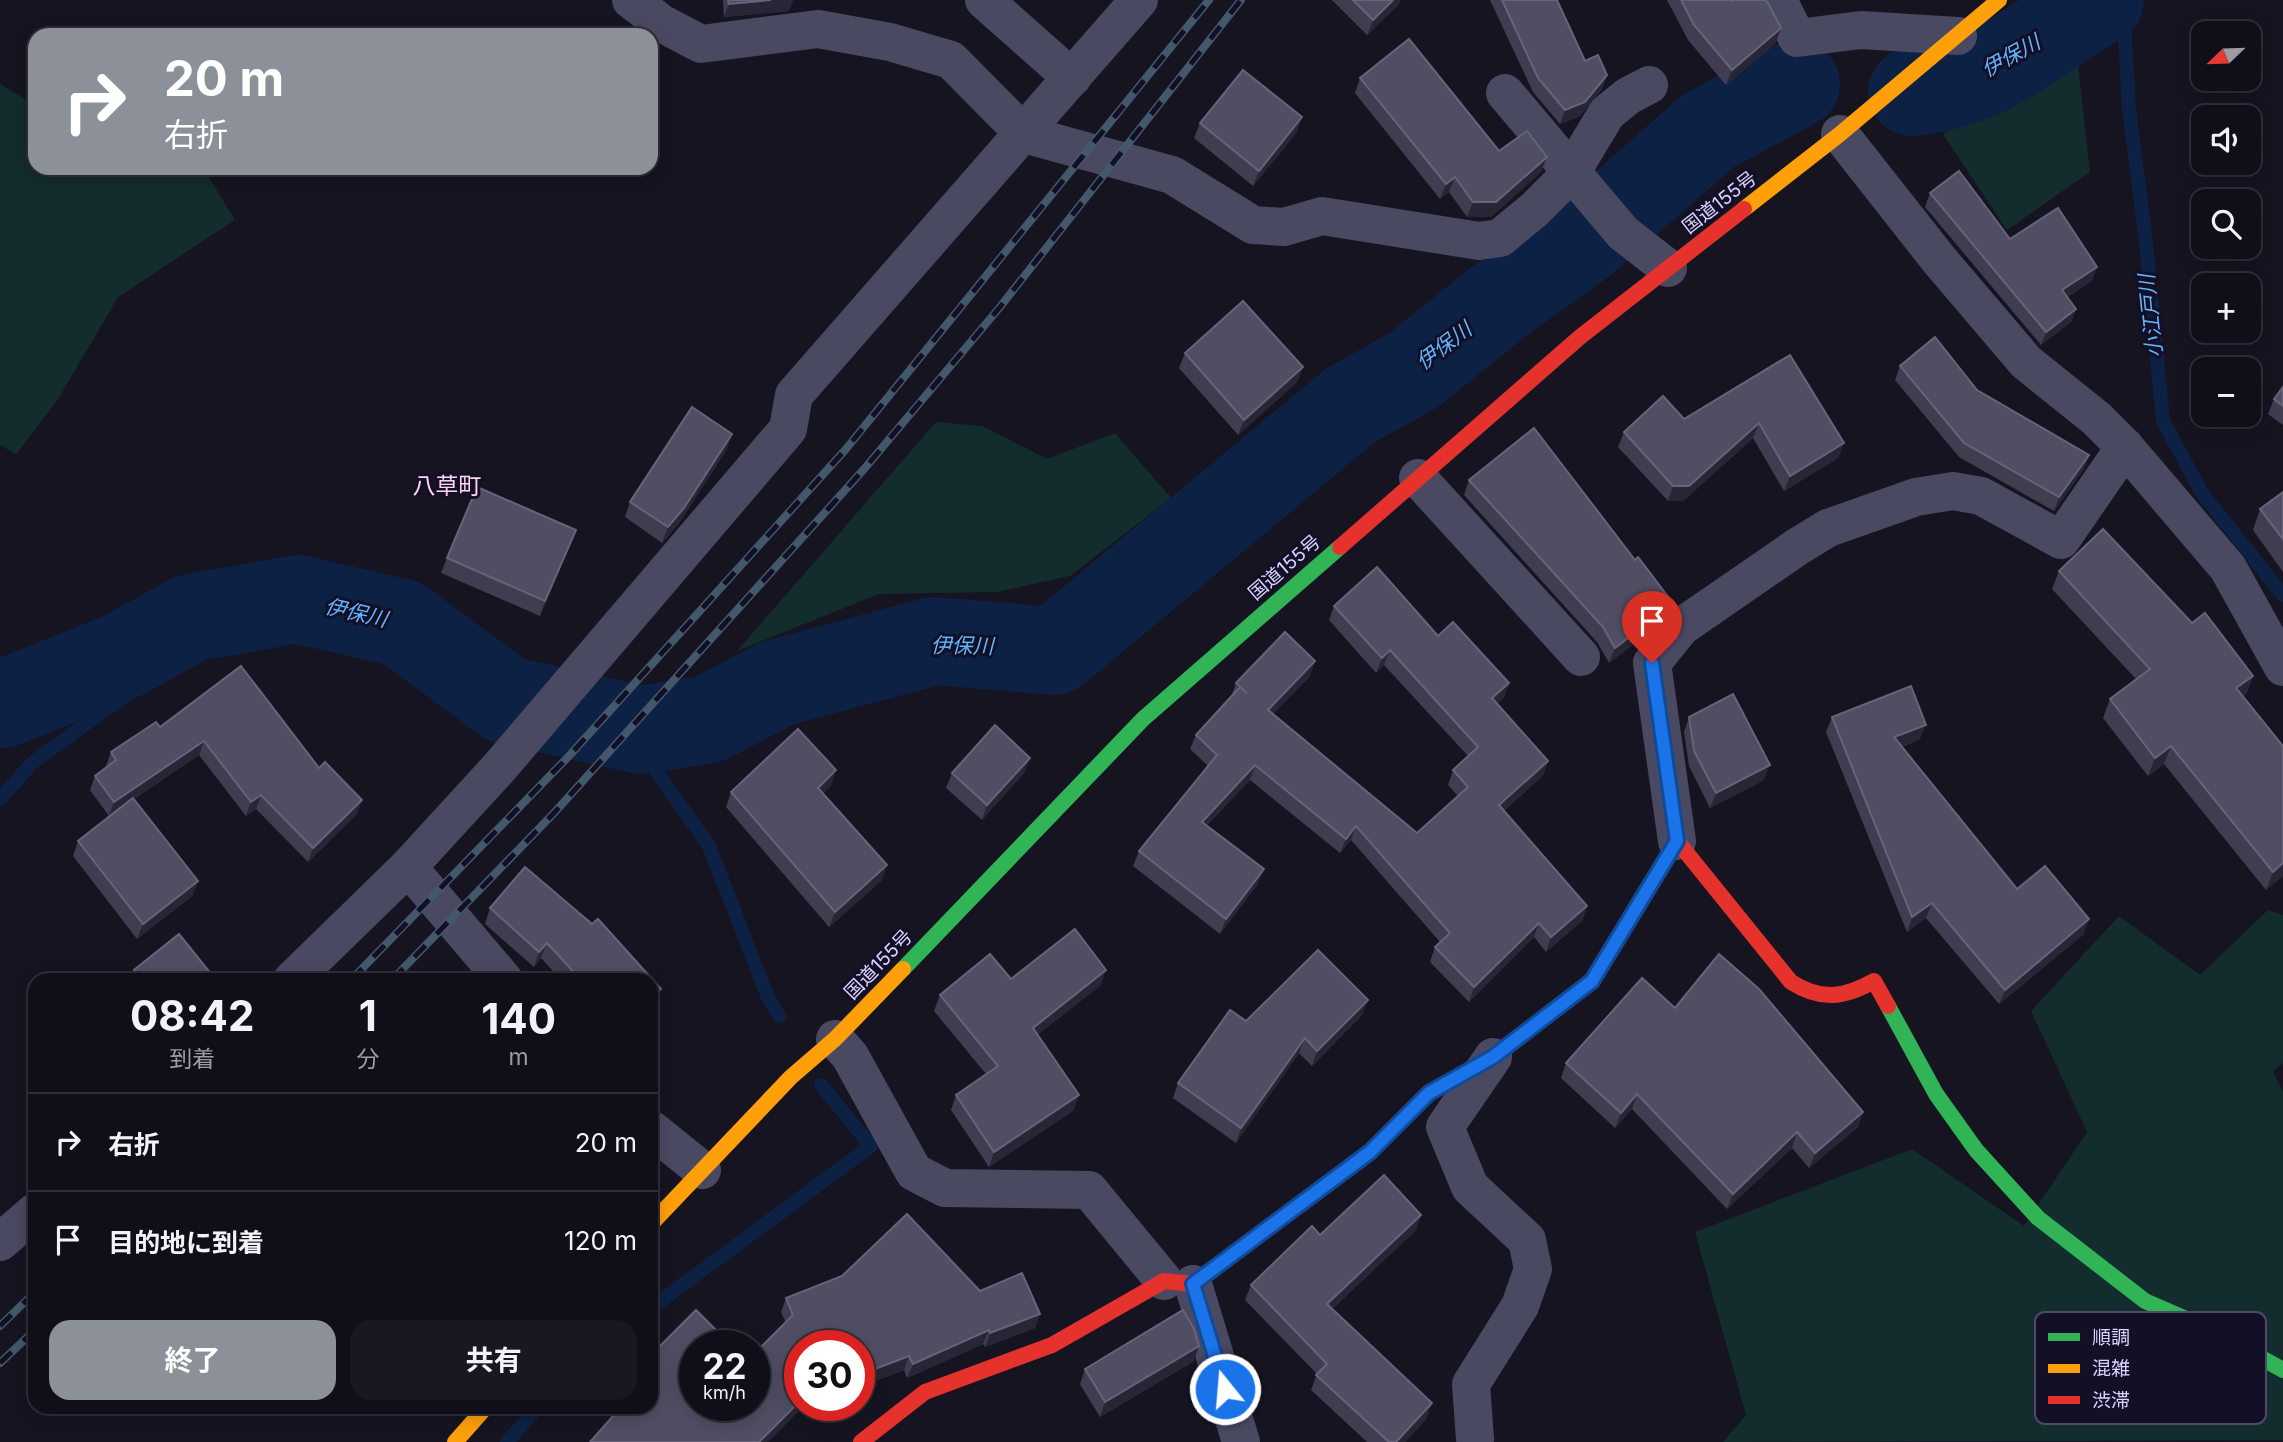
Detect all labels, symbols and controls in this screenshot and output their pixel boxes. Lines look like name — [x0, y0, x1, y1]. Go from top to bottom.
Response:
north arrow — [2191, 21, 2261, 91]
map controls — [2191, 21, 2261, 427]
water label: 伊保川 — [1977, 28, 2046, 82]
text: 20 m — [164, 49, 284, 108]
icon: right — [49, 56, 140, 147]
button: sound — [2191, 105, 2261, 175]
text: 右折 — [164, 115, 228, 154]
street label: 国道155号 — [1678, 166, 1761, 238]
button: search — [2191, 189, 2261, 259]
water label: 小江戸川 — [2133, 271, 2167, 359]
button: + — [2191, 273, 2261, 343]
water label: 伊保川 — [1411, 315, 1478, 375]
button: − — [2191, 357, 2261, 427]
district label: 八草町 — [413, 472, 482, 500]
street label: 国道155号 — [1244, 530, 1325, 605]
pin — [1622, 591, 1682, 663]
water label: 伊保川 — [323, 593, 392, 632]
icon: arrive — [1633, 602, 1671, 640]
water label: 伊保川 — [930, 632, 996, 659]
street label: 国道155号 — [840, 925, 917, 1004]
text: 08:42 — [130, 990, 254, 1041]
text: 1 — [359, 990, 377, 1041]
text: 140 — [481, 993, 556, 1044]
text: m — [509, 1043, 529, 1071]
text: 到着 — [169, 1045, 215, 1073]
text: 分 — [356, 1045, 379, 1073]
icon: right — [49, 1123, 87, 1161]
text: 20 m — [575, 1127, 637, 1158]
text: 右折 — [108, 1129, 160, 1160]
icon: arrive — [49, 1221, 87, 1259]
text: 120 m — [564, 1225, 637, 1256]
text: 目的地に到着 — [108, 1227, 264, 1258]
legend — [2035, 1312, 2266, 1424]
button: 終了 — [49, 1320, 336, 1400]
button: 共有 — [350, 1320, 637, 1400]
text: 順調 — [2092, 1326, 2130, 1349]
speed limit sign: 30 — [784, 1330, 875, 1421]
text: 22 — [702, 1345, 747, 1387]
position arrow — [1188, 1352, 1262, 1426]
text: 混雑 — [2092, 1357, 2130, 1380]
text: km/h — [703, 1382, 746, 1403]
text: 渋滞 — [2092, 1389, 2130, 1412]

